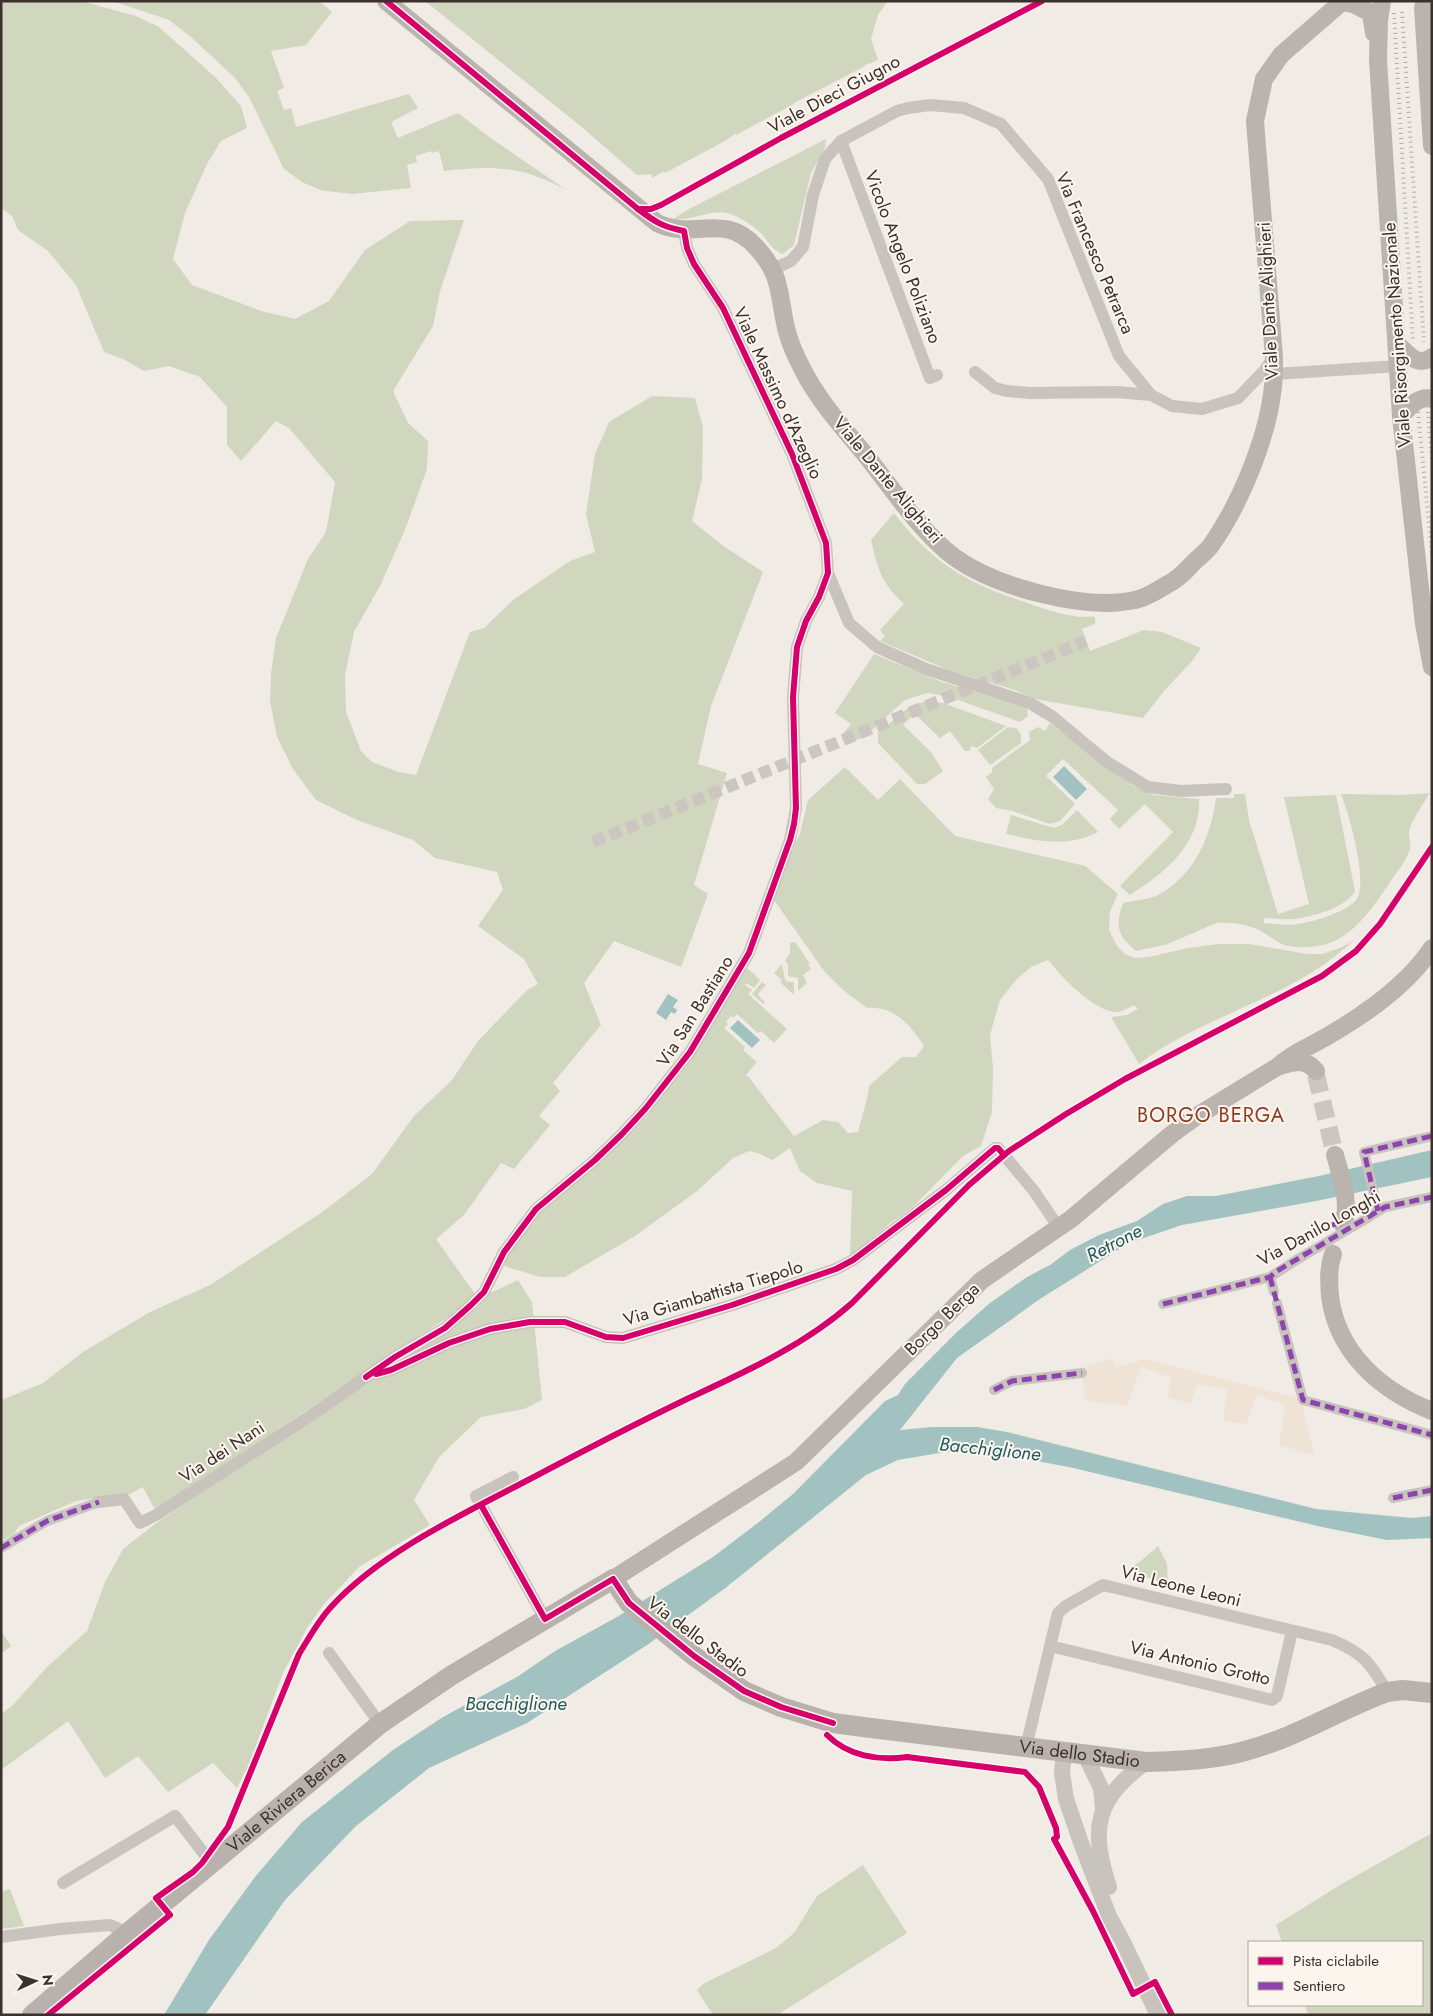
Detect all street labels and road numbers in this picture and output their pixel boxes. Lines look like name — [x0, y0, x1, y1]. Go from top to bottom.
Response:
street label: Viale Dieci Giugno — [763, 48, 905, 140]
street label: Vicolo Angelo Poliziano — [858, 167, 948, 347]
street label: Via Francesco Petrarca — [1049, 168, 1141, 338]
street label: Viale Dante Alighieri — [1251, 221, 1285, 381]
street label: Viale Risorgimento Nazionale — [1376, 221, 1418, 449]
street label: Viale Massimo d'Azeglio — [727, 303, 829, 484]
street label: Viale Dante Alighieri — [827, 411, 949, 549]
street label: Via San Bastiano — [650, 950, 740, 1072]
street label: Via Danilo Longhi — [1253, 1183, 1385, 1273]
street label: Via Giambattista Tiepolo — [620, 1253, 806, 1333]
street label: Borgo Berga — [899, 1277, 985, 1361]
street label: Via dei Nani — [174, 1415, 270, 1489]
street label: Via Leone Leoni — [1118, 1558, 1244, 1614]
street label: Via dello Stadio — [642, 1590, 754, 1684]
street label: Via Antonio Grotto — [1127, 1634, 1273, 1692]
street label: Via dello Stadio — [1018, 1733, 1141, 1774]
street label: Viale Riviera Berica — [221, 1744, 352, 1859]

